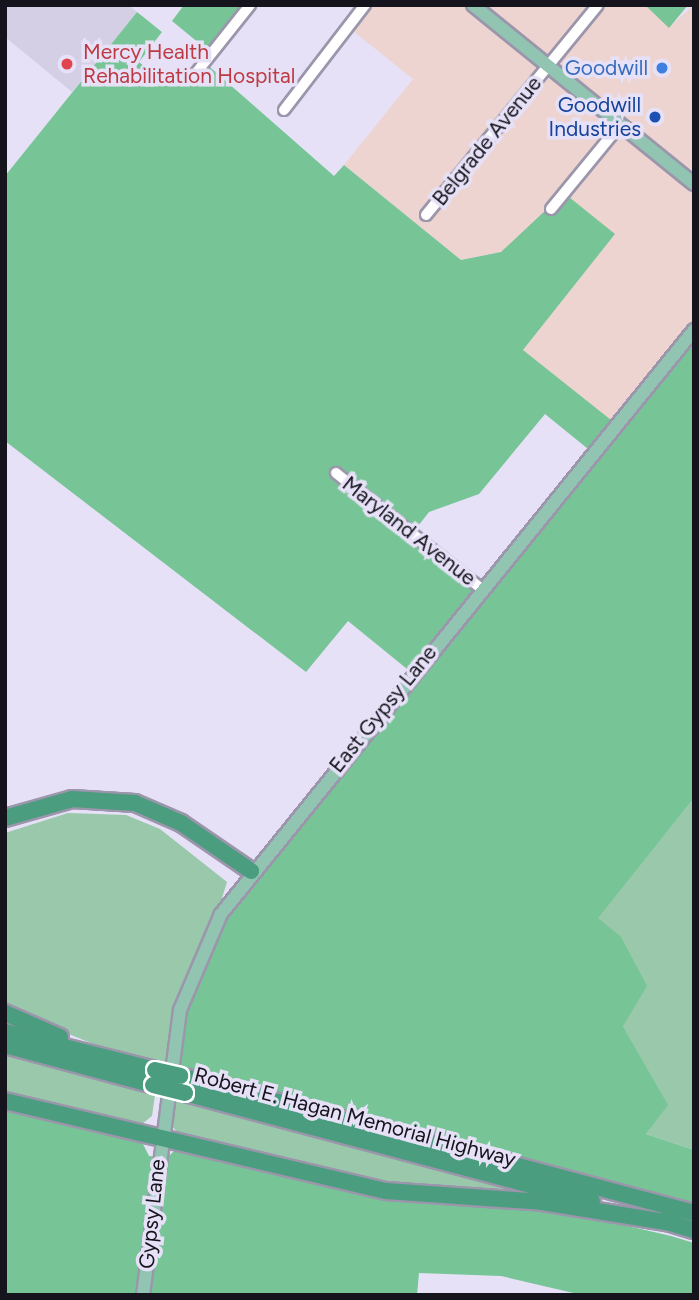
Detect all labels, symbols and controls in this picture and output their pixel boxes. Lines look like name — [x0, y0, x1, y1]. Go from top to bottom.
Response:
place label: Mercy Health Rehabilitation Hospital — [83, 39, 295, 89]
marker: Mercy Health Rehabilitation Hospital — [57, 54, 77, 74]
place label: Goodwill — [565, 55, 648, 81]
marker: Goodwill — [654, 60, 670, 76]
street label: Belgrade Avenue — [427, 71, 547, 211]
place label: Goodwill Industries — [549, 92, 641, 142]
marker: Goodwill Industries — [647, 109, 663, 125]
street label: Maryland Avenue — [337, 471, 481, 591]
street label: East Gypsy Lane — [324, 640, 442, 778]
street label: Robert E. Hagan Memorial Highway — [191, 1062, 519, 1172]
street label: Gypsy Lane — [134, 1158, 170, 1270]

